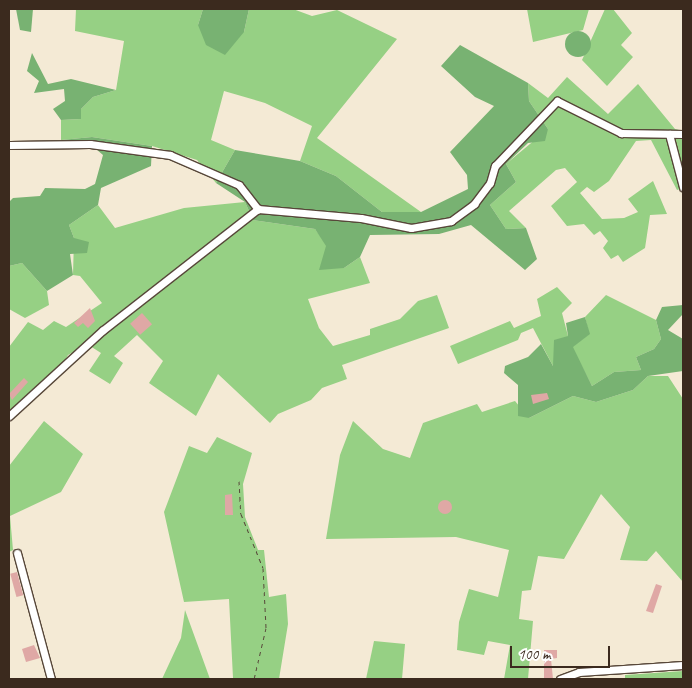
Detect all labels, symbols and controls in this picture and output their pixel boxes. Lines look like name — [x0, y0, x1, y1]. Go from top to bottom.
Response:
scale bar — [512, 636, 612, 668]
text: 100 m — [518, 645, 550, 664]

